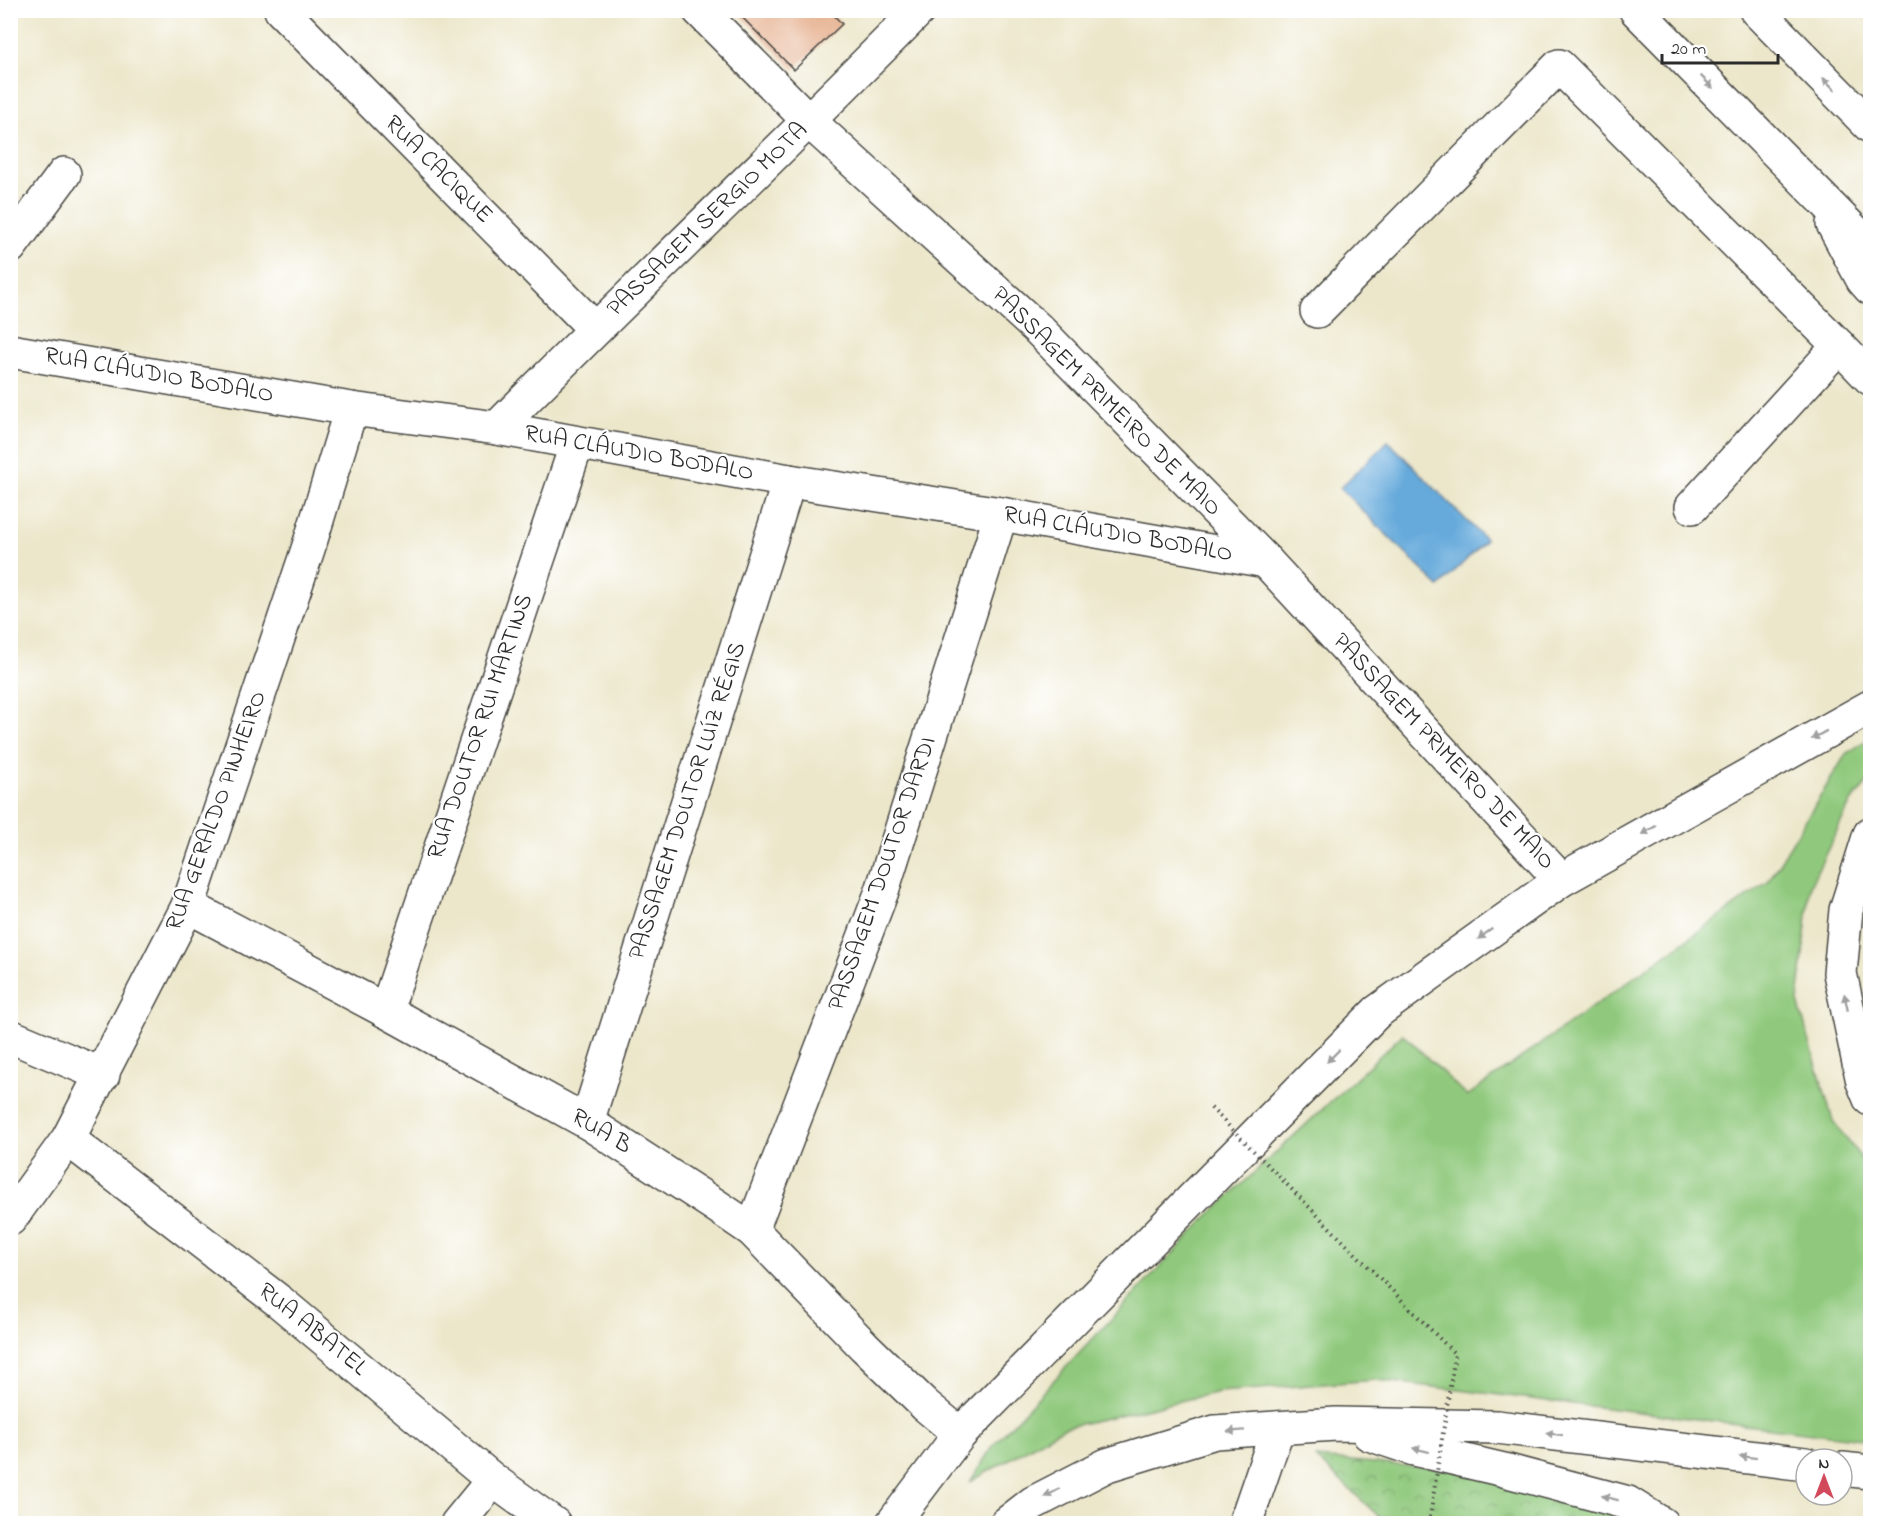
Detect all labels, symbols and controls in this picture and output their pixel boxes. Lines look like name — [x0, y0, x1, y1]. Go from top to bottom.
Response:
scale bar — [1662, 27, 1778, 65]
text: 20 m — [1671, 37, 1706, 63]
one-way arrow — [1699, 74, 1713, 88]
one-way arrow — [1823, 78, 1837, 92]
street label: RUA CACIQUE — [376, 108, 500, 232]
street label: PASSAGEM SERGIO MOTA — [600, 114, 816, 326]
street label: PASSAGEM PRIMEIRO DE MAIO — [983, 279, 1229, 525]
street label: RUA CLÁUDIO BODALO — [42, 339, 276, 413]
street label: RUA CLÁUDIO BODALO — [522, 417, 756, 491]
street label: RUA CLÁUDIO BODALO — [1001, 498, 1235, 572]
street label: RUA DOUTOR RUI MARTINS — [419, 589, 543, 865]
street label: PASSAGEM PRIMEIRO DE MAIO — [1323, 625, 1563, 879]
street label: PASSAGEM DOUTOR LUÍZ RÉGIS — [620, 638, 756, 964]
street label: RUA GERALDO PINHEIRO — [157, 686, 277, 936]
one-way arrow — [1811, 730, 1828, 740]
street label: PASSAGEM DOUTOR DARDI — [820, 732, 946, 1016]
one-way arrow — [1640, 825, 1657, 835]
one-way arrow — [1477, 928, 1492, 940]
one-way arrow — [1841, 993, 1851, 1011]
one-way arrow — [1327, 1049, 1341, 1063]
street label: RUA B — [564, 1100, 638, 1164]
street label: RUA ABATEL — [250, 1275, 374, 1385]
one-way arrow — [1226, 1426, 1245, 1436]
one-way arrow — [1545, 1429, 1564, 1438]
one-way arrow — [1412, 1445, 1430, 1455]
north arrow — [1794, 1447, 1854, 1507]
text: N — [1819, 1452, 1830, 1476]
one-way arrow — [1738, 1453, 1757, 1462]
one-way arrow — [1044, 1488, 1061, 1498]
one-way arrow — [1601, 1493, 1619, 1502]

